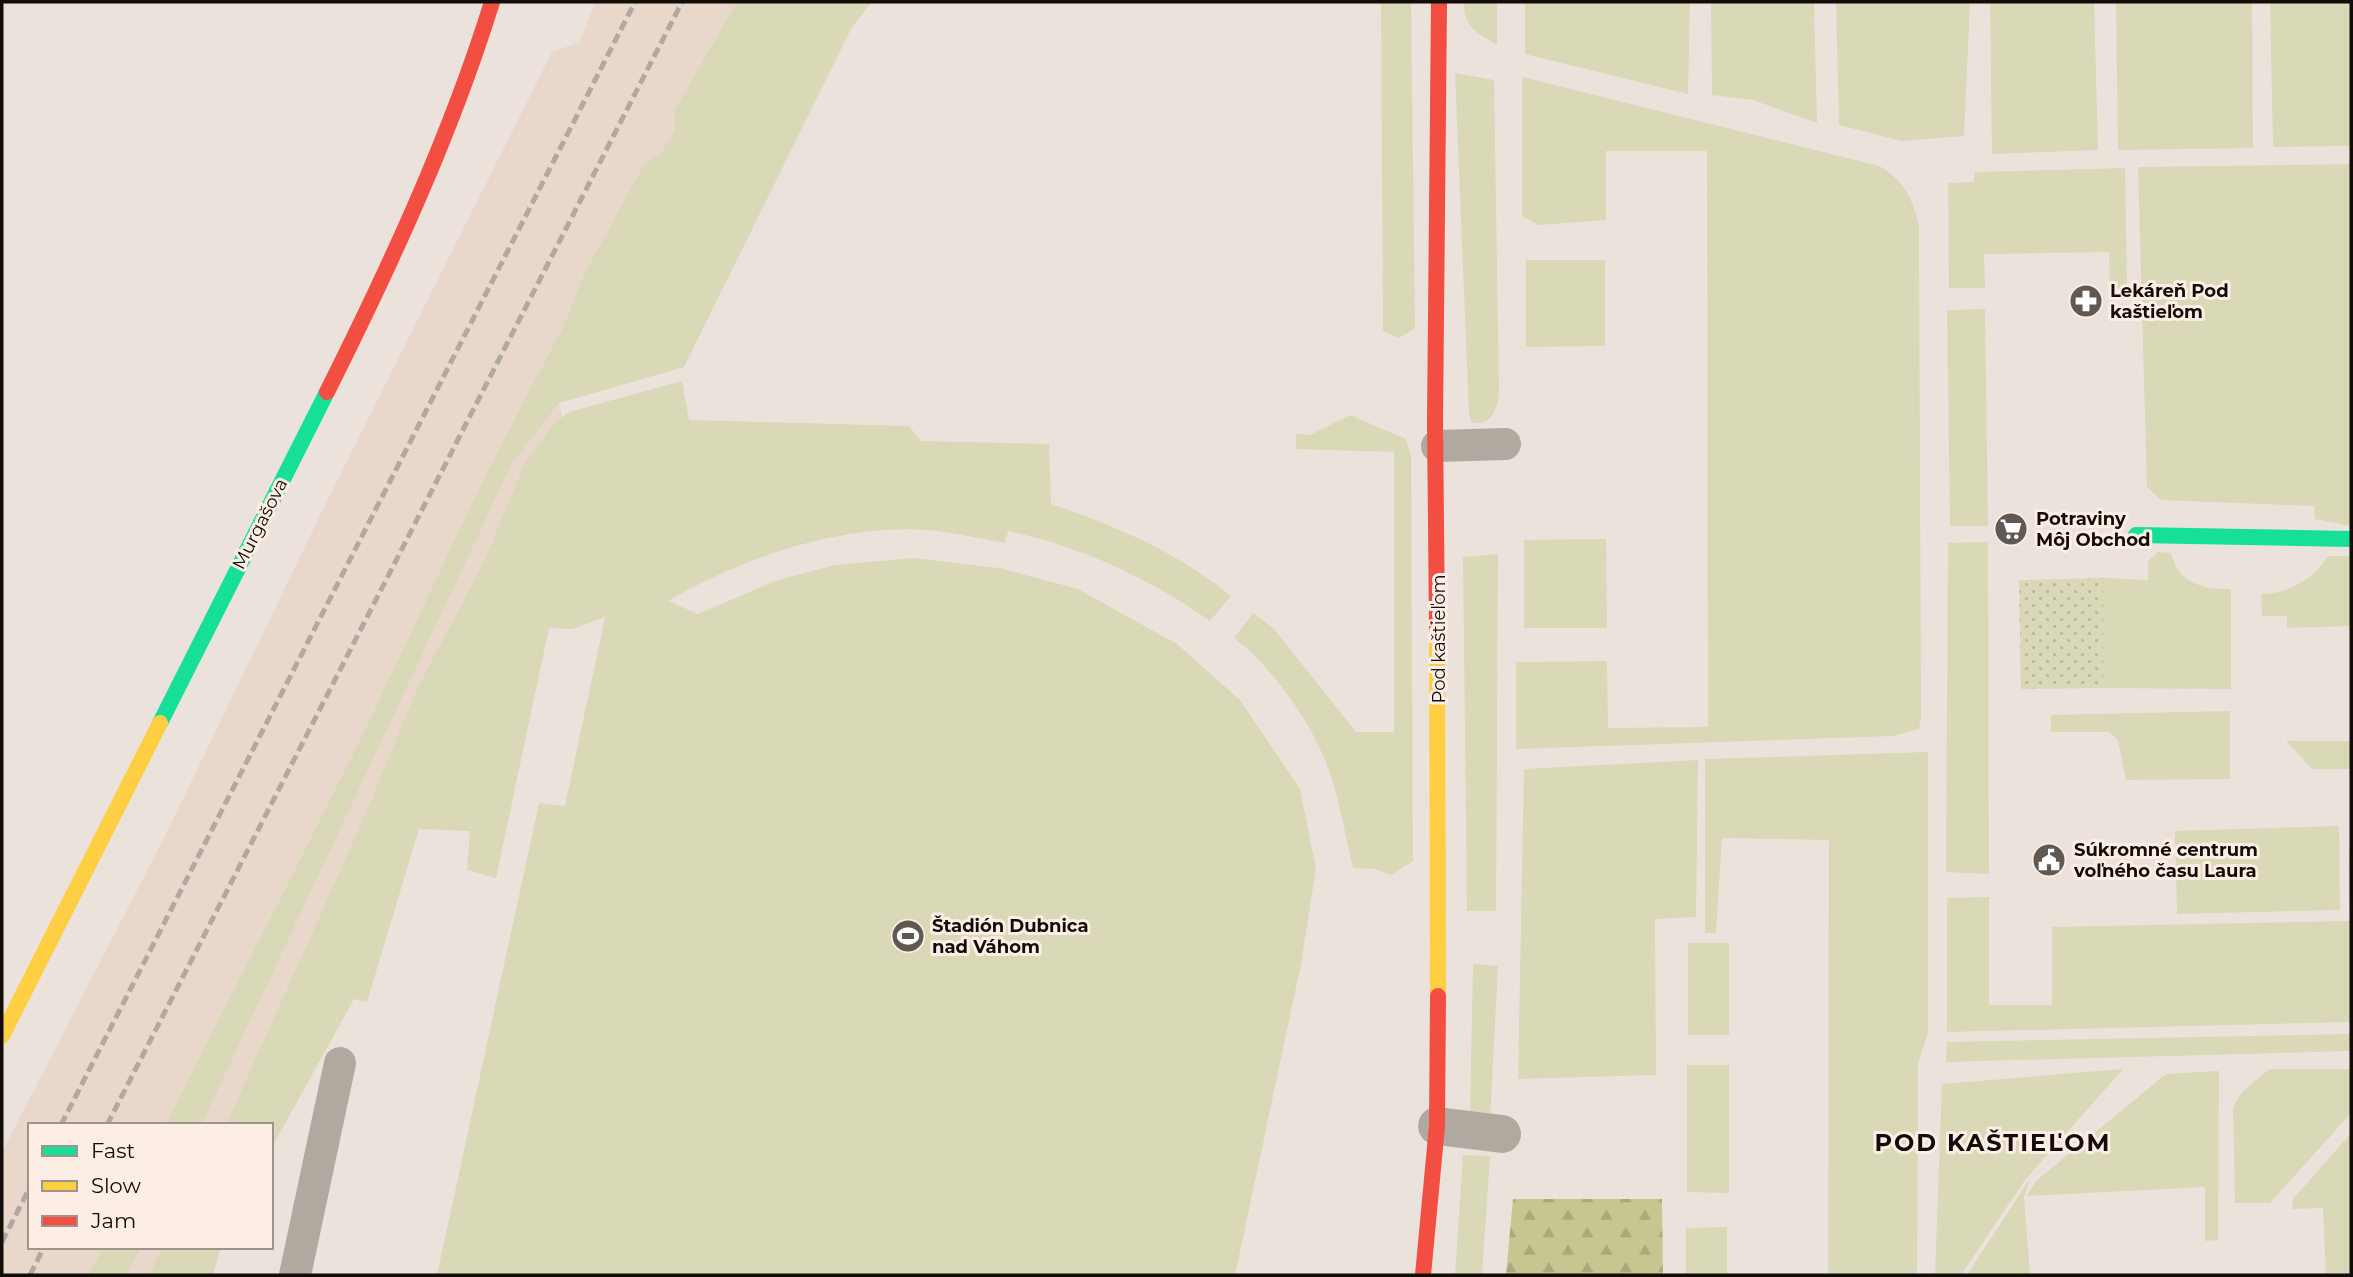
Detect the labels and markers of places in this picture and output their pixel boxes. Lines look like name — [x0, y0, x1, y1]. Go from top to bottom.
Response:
place label: Lekáreň Pod kaštieľom — [2110, 280, 2229, 323]
pharmacy icon: Lekáreň Pod kaštieľom — [2067, 282, 2105, 320]
place label: Potraviny Môj Obchod — [2036, 508, 2150, 551]
supermarket icon: Potraviny Môj Obchod — [1992, 510, 2030, 548]
place label: Súkromné centrum voľného času Laura — [2073, 839, 2258, 882]
public building icon: Súkromné centrum voľného času Laura — [2030, 841, 2068, 879]
place label: Štadión Dubnica nad Váhom — [932, 915, 1089, 958]
sports icon: Štadión Dubnica nad Váhom — [889, 917, 927, 955]

